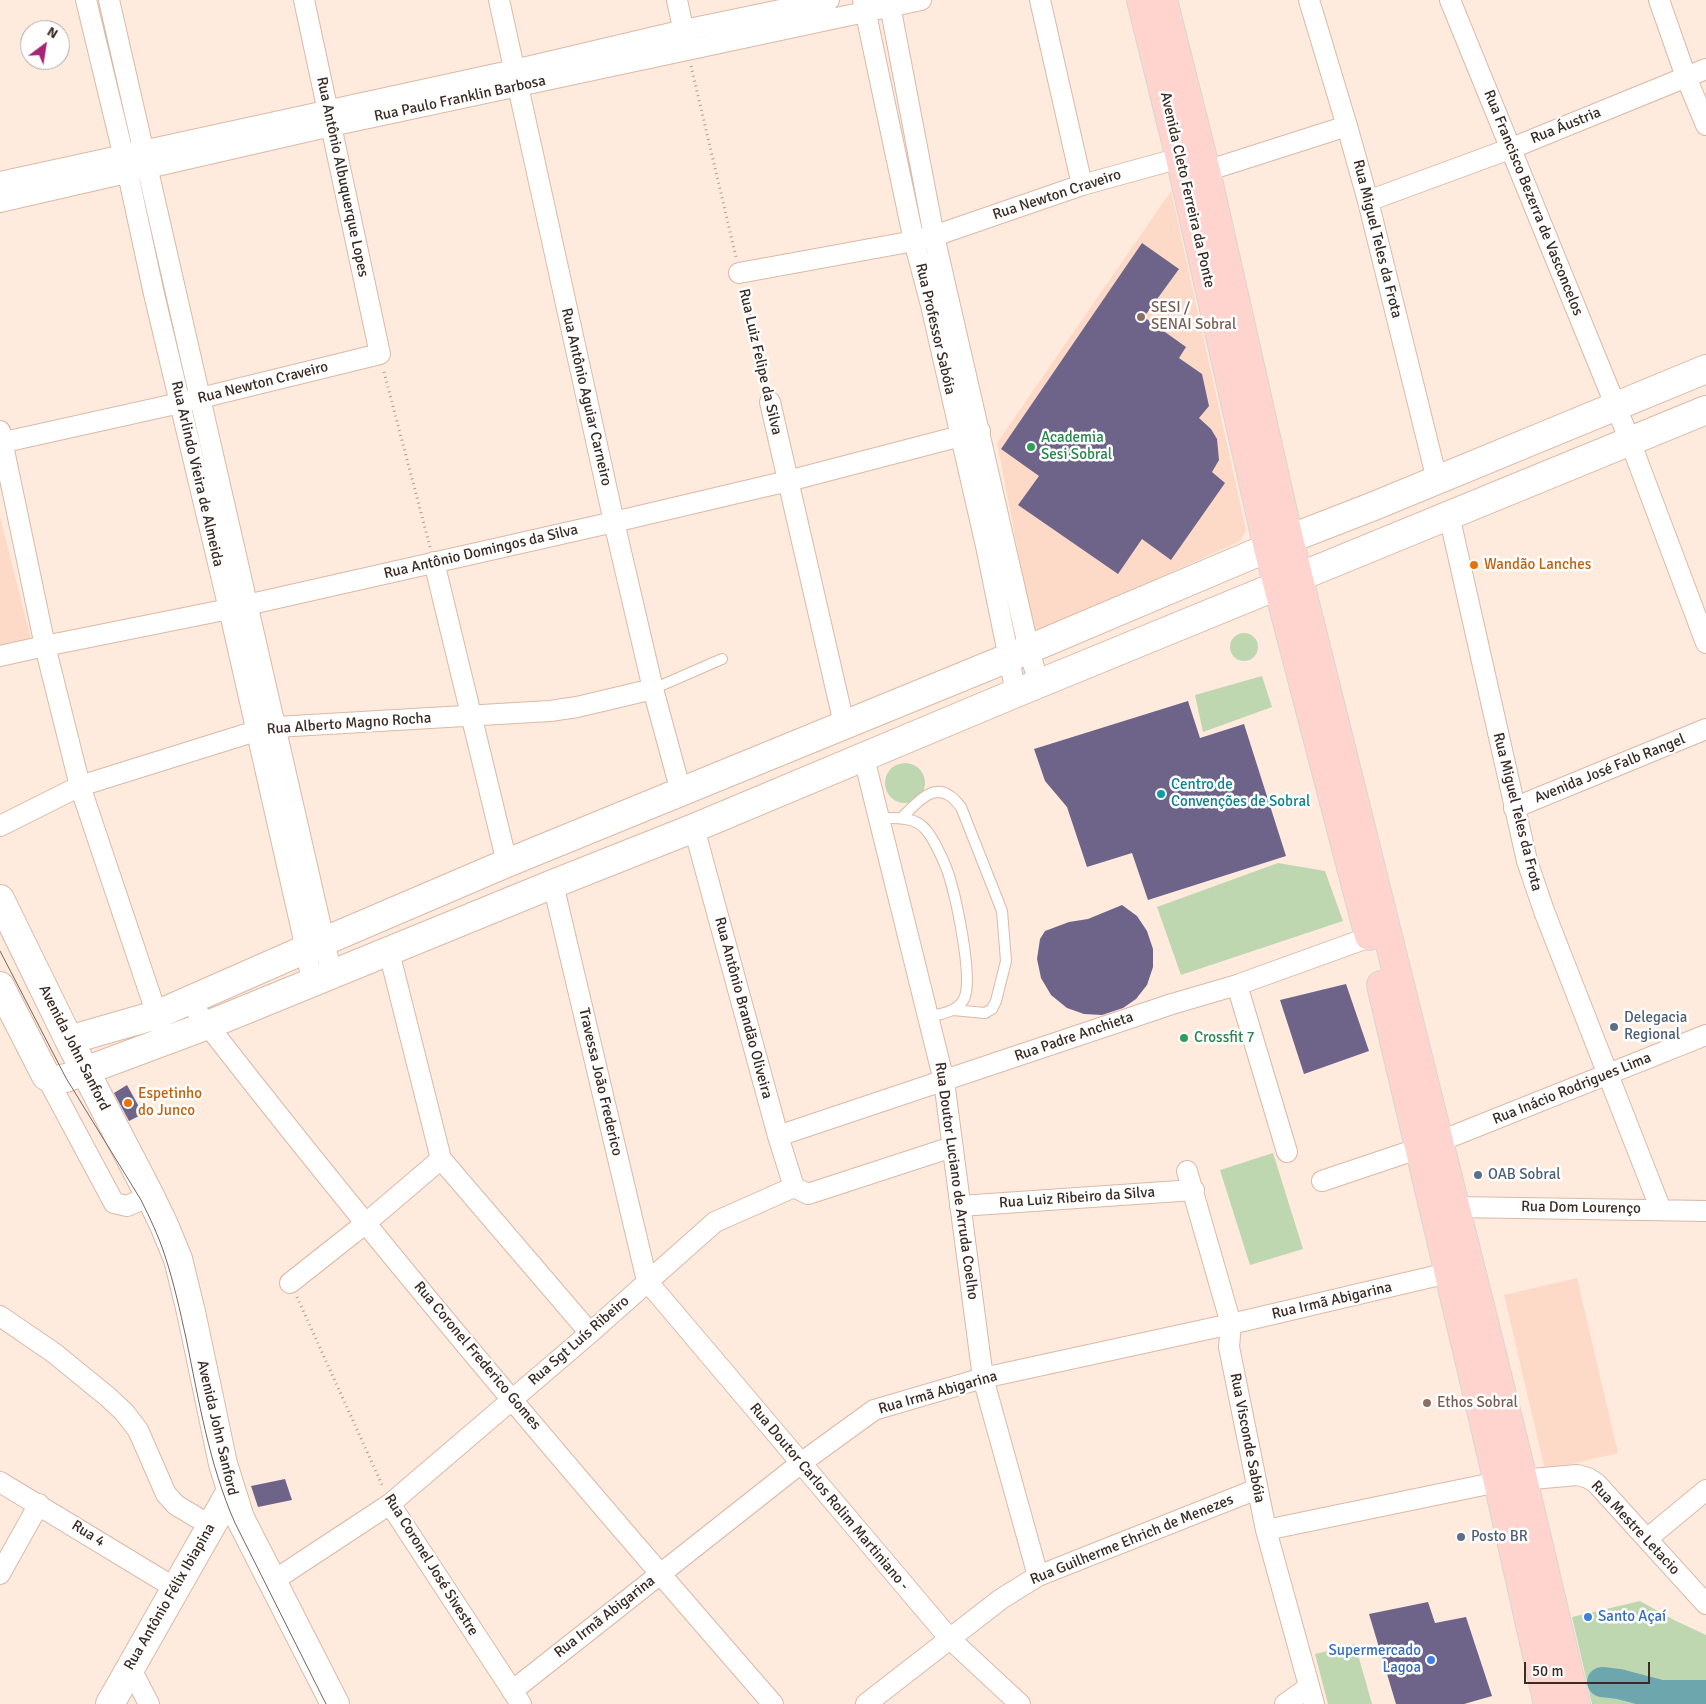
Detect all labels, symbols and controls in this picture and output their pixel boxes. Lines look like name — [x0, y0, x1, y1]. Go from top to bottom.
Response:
north arrow — [20, 20, 70, 70]
text: N — [44, 23, 61, 42]
street label: Rua Paulo Franklin Barbosa — [373, 72, 547, 126]
street label: Rua Antônio Albuquerque Lopes — [312, 75, 372, 279]
street label: Rua Francisco Bezerra de Vasconcelos — [1479, 88, 1587, 318]
street label: Avenida Cleto Ferreira da Ponte — [1156, 90, 1218, 290]
street label: Rua Áustria — [1528, 104, 1604, 148]
street label: Rua Miguel Teles da Frota — [1349, 158, 1405, 320]
street label: Rua Newton Craveiro — [991, 166, 1123, 224]
street label: Rua Professor Sabóia — [911, 261, 959, 397]
street label: Rua Luiz Felipe da Silva — [734, 287, 786, 437]
place label: SESI / SENAI Sobral — [1151, 299, 1236, 334]
street label: Rua Antônio Aguiar Carneiro — [557, 306, 615, 488]
marker: SESI / SENAI Sobral — [1135, 311, 1147, 323]
street label: Rua Newton Craveiro — [196, 358, 330, 408]
street label: Rua Arlindo Vieira de Almeida — [167, 379, 227, 569]
place label: Academia Sesi Sobral — [1041, 429, 1112, 464]
marker: Academia Sesi Sobral — [1025, 441, 1037, 453]
street label: Rua Antônio Domingos da Silva — [382, 521, 580, 583]
place label: Wandão Lanches — [1484, 556, 1591, 574]
marker: Wandão Lanches — [1468, 559, 1480, 571]
street label: Rua Alberto Magno Rocha — [266, 709, 432, 739]
street label: Avenida José Falb Rangel — [1532, 730, 1688, 808]
street label: Rua Miguel Teles da Frota — [1489, 731, 1545, 893]
place label: Centro de Convenções de Sobral — [1171, 776, 1310, 811]
marker: Centro de Convenções de Sobral — [1155, 788, 1167, 800]
street label: Rua Antônio Brandão Oliveira — [710, 915, 776, 1101]
street label: Avenida John Sanford — [35, 982, 113, 1114]
street label: Travessa João Frederico — [574, 1006, 626, 1158]
street label: Rua Padre Anchieta — [1012, 1008, 1136, 1066]
place label: Delegacia Regional — [1624, 1009, 1687, 1044]
marker: Delegacia Regional — [1608, 1021, 1620, 1033]
place label: Crossfit 7 — [1194, 1029, 1255, 1047]
marker: Crossfit 7 — [1178, 1032, 1190, 1044]
street label: Rua Inácio Rodrigues Lima — [1490, 1049, 1654, 1129]
street label: Rua Doutor Luciano de Arruda Coelho — [930, 1061, 982, 1301]
place label: Espetinho do Junco — [138, 1085, 202, 1120]
marker: Espetinho do Junco — [122, 1097, 134, 1109]
place label: OAB Sobral — [1488, 1166, 1561, 1184]
marker: OAB Sobral — [1472, 1169, 1484, 1181]
street label: Rua Luiz Ribeiro da Silva — [998, 1184, 1156, 1212]
street label: Rua Dom Lourenço — [1521, 1198, 1641, 1218]
street label: Rua Coronel Frederico Gomes — [410, 1278, 544, 1434]
street label: Rua Irmã Abigarina — [1270, 1278, 1394, 1324]
street label: Rua Sgt Luís Ribeiro — [525, 1292, 633, 1390]
street label: Avenida John Sanford — [193, 1359, 241, 1497]
street label: Rua Irmã Abigarina — [876, 1367, 1000, 1419]
street label: Rua Visconde Sabóia — [1226, 1371, 1268, 1505]
place label: Ethos Sobral — [1437, 1394, 1518, 1412]
marker: Ethos Sobral — [1421, 1397, 1433, 1409]
street label: Rua Doutor Carlos Rolim Martiniano - — [745, 1400, 913, 1594]
street label: Rua Mestre Letacio — [1587, 1477, 1683, 1579]
street label: Rua Coronel José Sivestre — [380, 1491, 482, 1639]
street label: Rua Guilherme Ehrich de Menezes — [1028, 1491, 1236, 1589]
street label: Rua 4 — [68, 1517, 108, 1551]
street label: Rua Antônio Félix Ibiapina — [121, 1520, 219, 1674]
place label: Posto BR — [1471, 1528, 1528, 1546]
marker: Posto BR — [1455, 1531, 1467, 1543]
street label: Rua Irmã Abigarina — [551, 1572, 659, 1662]
place label: Santo Açaí — [1598, 1608, 1666, 1626]
marker: Santo Açaí — [1582, 1611, 1594, 1623]
place label: Supermercado Lagoa — [1328, 1642, 1421, 1677]
scale bar — [1526, 1652, 1652, 1684]
marker: Supermercado Lagoa — [1425, 1654, 1437, 1666]
text: 50 m — [1532, 1662, 1563, 1680]

